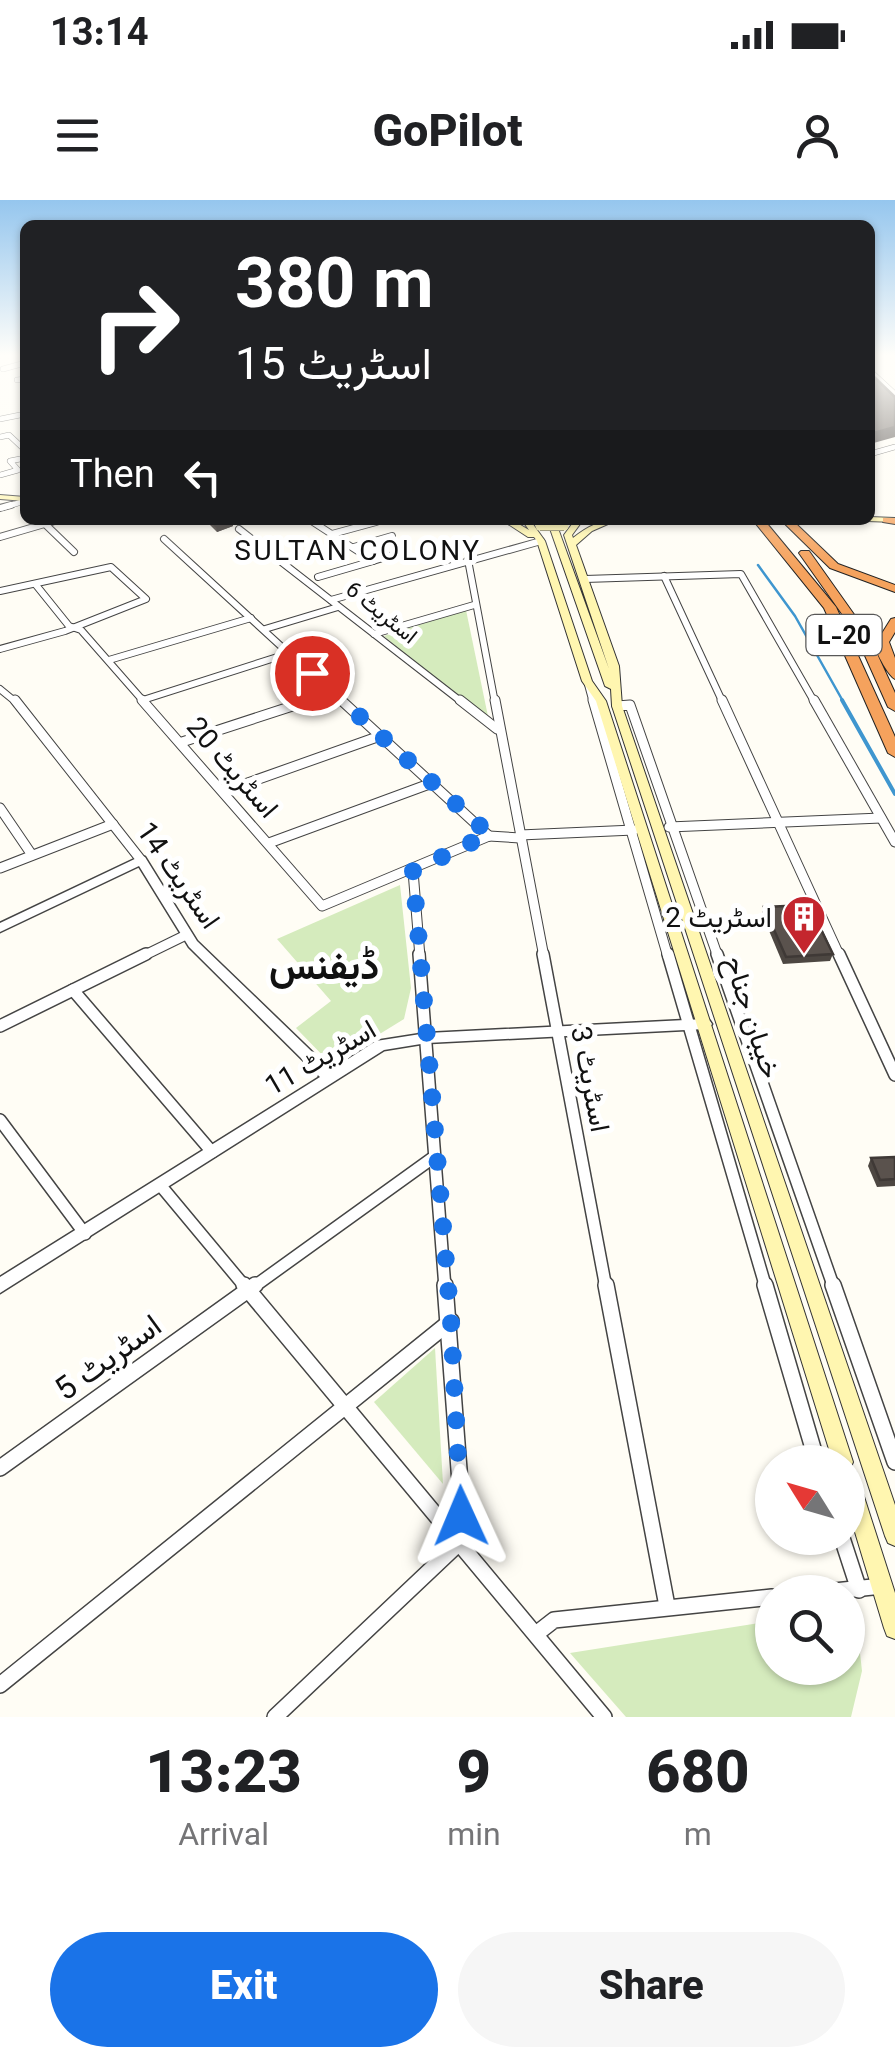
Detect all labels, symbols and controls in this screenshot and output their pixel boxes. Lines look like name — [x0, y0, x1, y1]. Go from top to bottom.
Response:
text: 13:14 — [50, 6, 149, 65]
text: GoPilot — [372, 100, 523, 170]
icon: menu — [50, 108, 105, 163]
icon: person — [790, 108, 845, 163]
text: 380 m — [235, 235, 434, 345]
icon: right — [70, 260, 200, 390]
text: اسٹریٹ 15 — [235, 333, 432, 403]
text: Then — [70, 448, 155, 507]
icon: left — [175, 450, 230, 505]
district label: SULTAN COLONY — [234, 531, 482, 575]
street label: اسٹریٹ 6 — [337, 574, 424, 654]
road number: L-20 — [806, 615, 882, 655]
pin — [270, 631, 355, 716]
icon: arrive — [285, 646, 340, 701]
street label: اسٹریٹ 20 — [174, 708, 288, 830]
street label: اسٹریٹ 14 — [123, 814, 230, 940]
building icon: اسٹریٹ 2 — [781, 894, 827, 955]
place label: اسٹریٹ 2 — [665, 898, 772, 942]
district label: ڈیفنس — [269, 940, 379, 999]
street label: خیبان جناح — [710, 951, 791, 1085]
street label: اسٹریٹ 11 — [257, 1010, 386, 1109]
street label: اسٹریٹ 3 — [556, 1023, 620, 1136]
street label: اسٹریٹ 5 — [46, 1303, 174, 1416]
north arrow — [755, 1445, 865, 1555]
map controls — [755, 1445, 865, 1685]
position arrow — [409, 1464, 513, 1568]
button: search — [755, 1575, 865, 1685]
text: 13:23 — [145, 1730, 302, 1824]
text: 9 — [457, 1730, 491, 1824]
text: 680 — [646, 1730, 750, 1824]
text: Arrival — [178, 1812, 269, 1862]
text: min — [447, 1812, 501, 1862]
text: m — [684, 1812, 712, 1862]
button: Exit — [50, 1932, 438, 2047]
button: Share — [458, 1932, 845, 2047]

